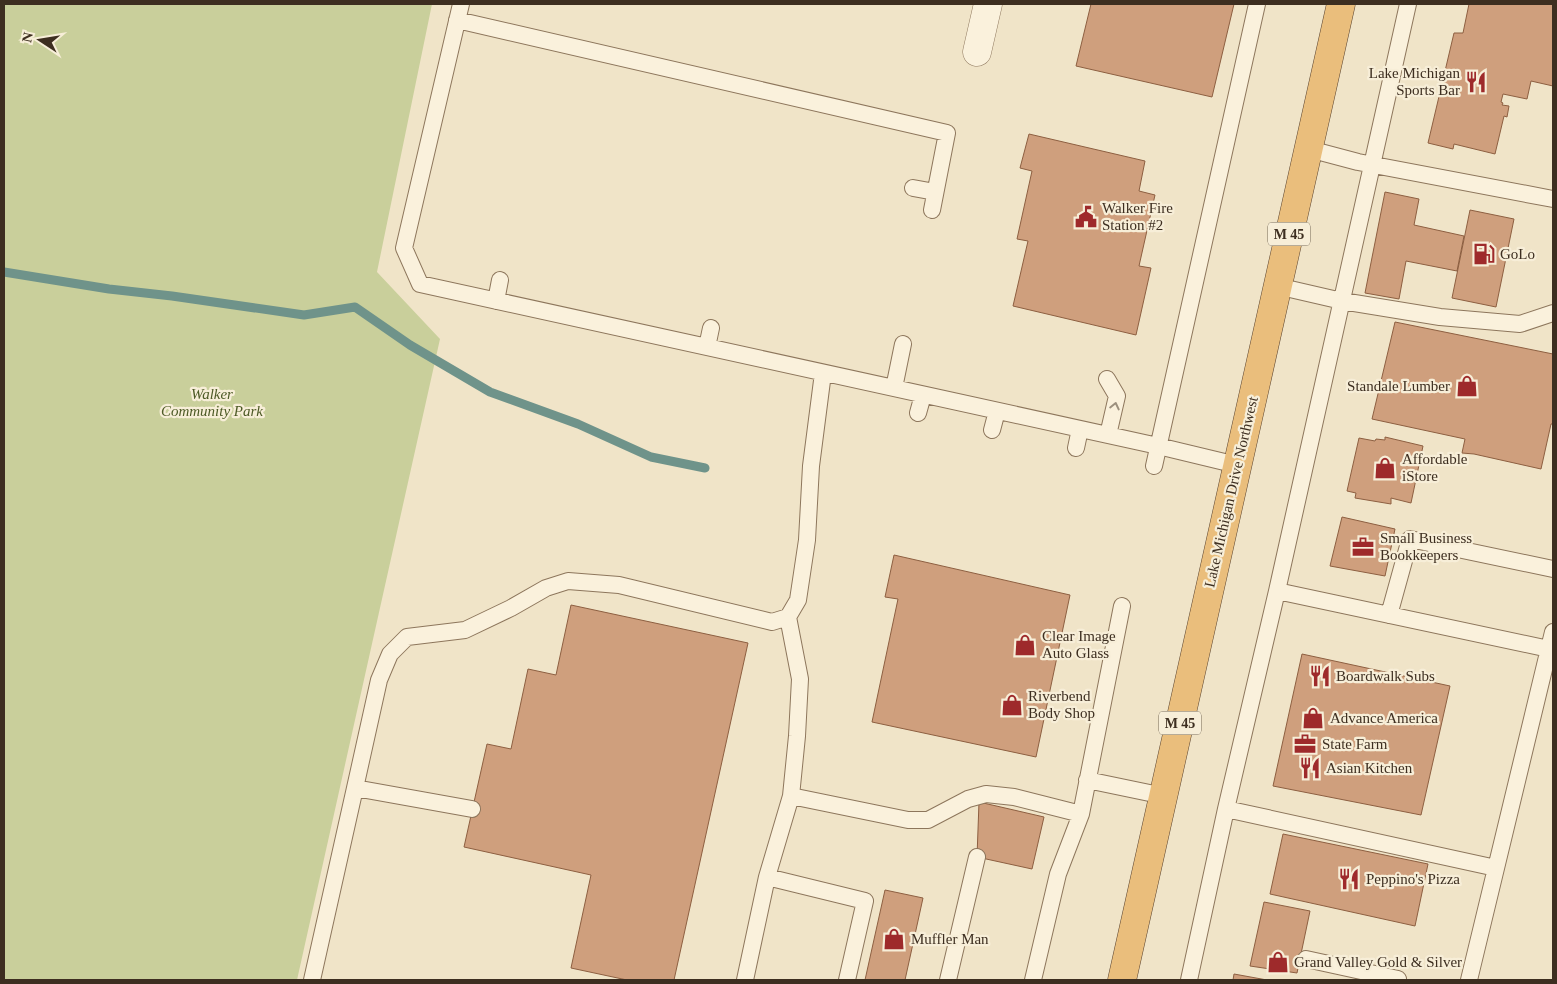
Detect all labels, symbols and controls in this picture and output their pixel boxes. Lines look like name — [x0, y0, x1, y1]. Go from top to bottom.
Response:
north arrow — [15, 15, 65, 65]
text: N — [19, 31, 36, 44]
place label: Lake Michigan Sports Bar — [1369, 65, 1460, 98]
restaurant icon: Lake Michigan Sports Bar — [1463, 69, 1489, 95]
place label: Walker Fire Station #2 — [1102, 200, 1173, 233]
public building icon: Walker Fire Station #2 — [1073, 204, 1099, 230]
road number: M 45 — [1268, 222, 1310, 245]
fuel station icon: GoLo — [1471, 241, 1497, 267]
place label: GoLo — [1500, 246, 1535, 262]
shop icon: Standale Lumber — [1454, 373, 1480, 399]
place label: Standale Lumber — [1347, 378, 1450, 394]
park label: Walker Community Park — [161, 386, 263, 419]
street label: Lake Michigan Drive Northwest — [1201, 394, 1261, 589]
one-way arrow — [1109, 402, 1120, 411]
place label: Affordable iStore — [1402, 451, 1468, 484]
shop icon: Affordable iStore — [1372, 455, 1398, 481]
place label: Small Business Bookkeepers — [1380, 530, 1472, 563]
office icon: Small Business Bookkeepers — [1350, 534, 1376, 560]
place label: Clear Image Auto Glass — [1042, 628, 1116, 661]
shop icon: Clear Image Auto Glass — [1012, 632, 1038, 658]
restaurant icon: Boardwalk Subs — [1307, 663, 1333, 689]
place label: Boardwalk Subs — [1336, 668, 1435, 684]
place label: Riverbend Body Shop — [1028, 688, 1095, 721]
shop icon: Riverbend Body Shop — [999, 692, 1025, 718]
shop icon: Advance America — [1300, 705, 1326, 731]
place label: Advance America — [1330, 710, 1438, 726]
road number: M 45 — [1159, 711, 1201, 734]
office icon: State Farm — [1292, 731, 1318, 757]
place label: State Farm — [1322, 736, 1388, 752]
restaurant icon: Asian Kitchen — [1297, 755, 1323, 781]
place label: Asian Kitchen — [1326, 760, 1413, 776]
restaurant icon: Peppino's Pizza — [1336, 866, 1362, 892]
place label: Peppino's Pizza — [1366, 871, 1460, 887]
shop icon: Muffler Man — [881, 926, 907, 952]
place label: Muffler Man — [911, 931, 989, 947]
shop icon: Grand Valley Gold & Silver — [1265, 949, 1291, 975]
place label: Grand Valley Gold & Silver — [1294, 954, 1462, 970]

